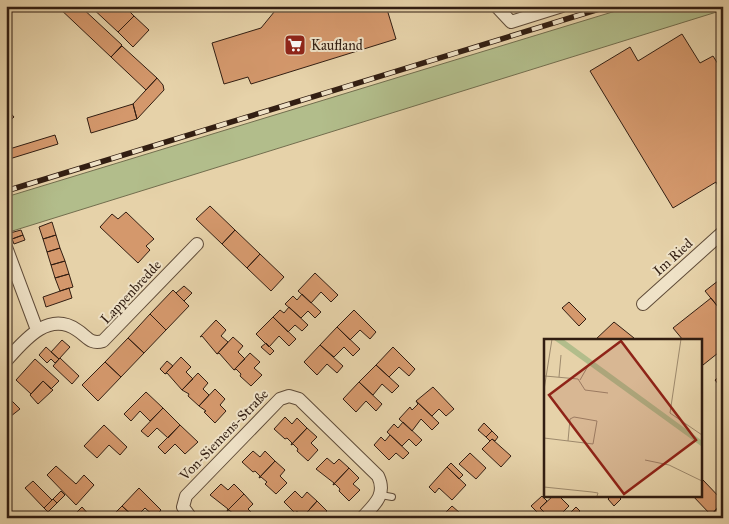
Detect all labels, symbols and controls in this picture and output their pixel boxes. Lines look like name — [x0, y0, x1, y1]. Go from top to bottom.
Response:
supermarket icon: Kaufland — [283, 33, 307, 57]
place label: Kaufland — [311, 37, 363, 54]
street label: Im Ried — [650, 235, 696, 279]
street label: Lappenbredde — [97, 256, 165, 328]
inset map — [544, 339, 702, 496]
street label: Von-Siemens-Straße — [175, 386, 272, 485]

